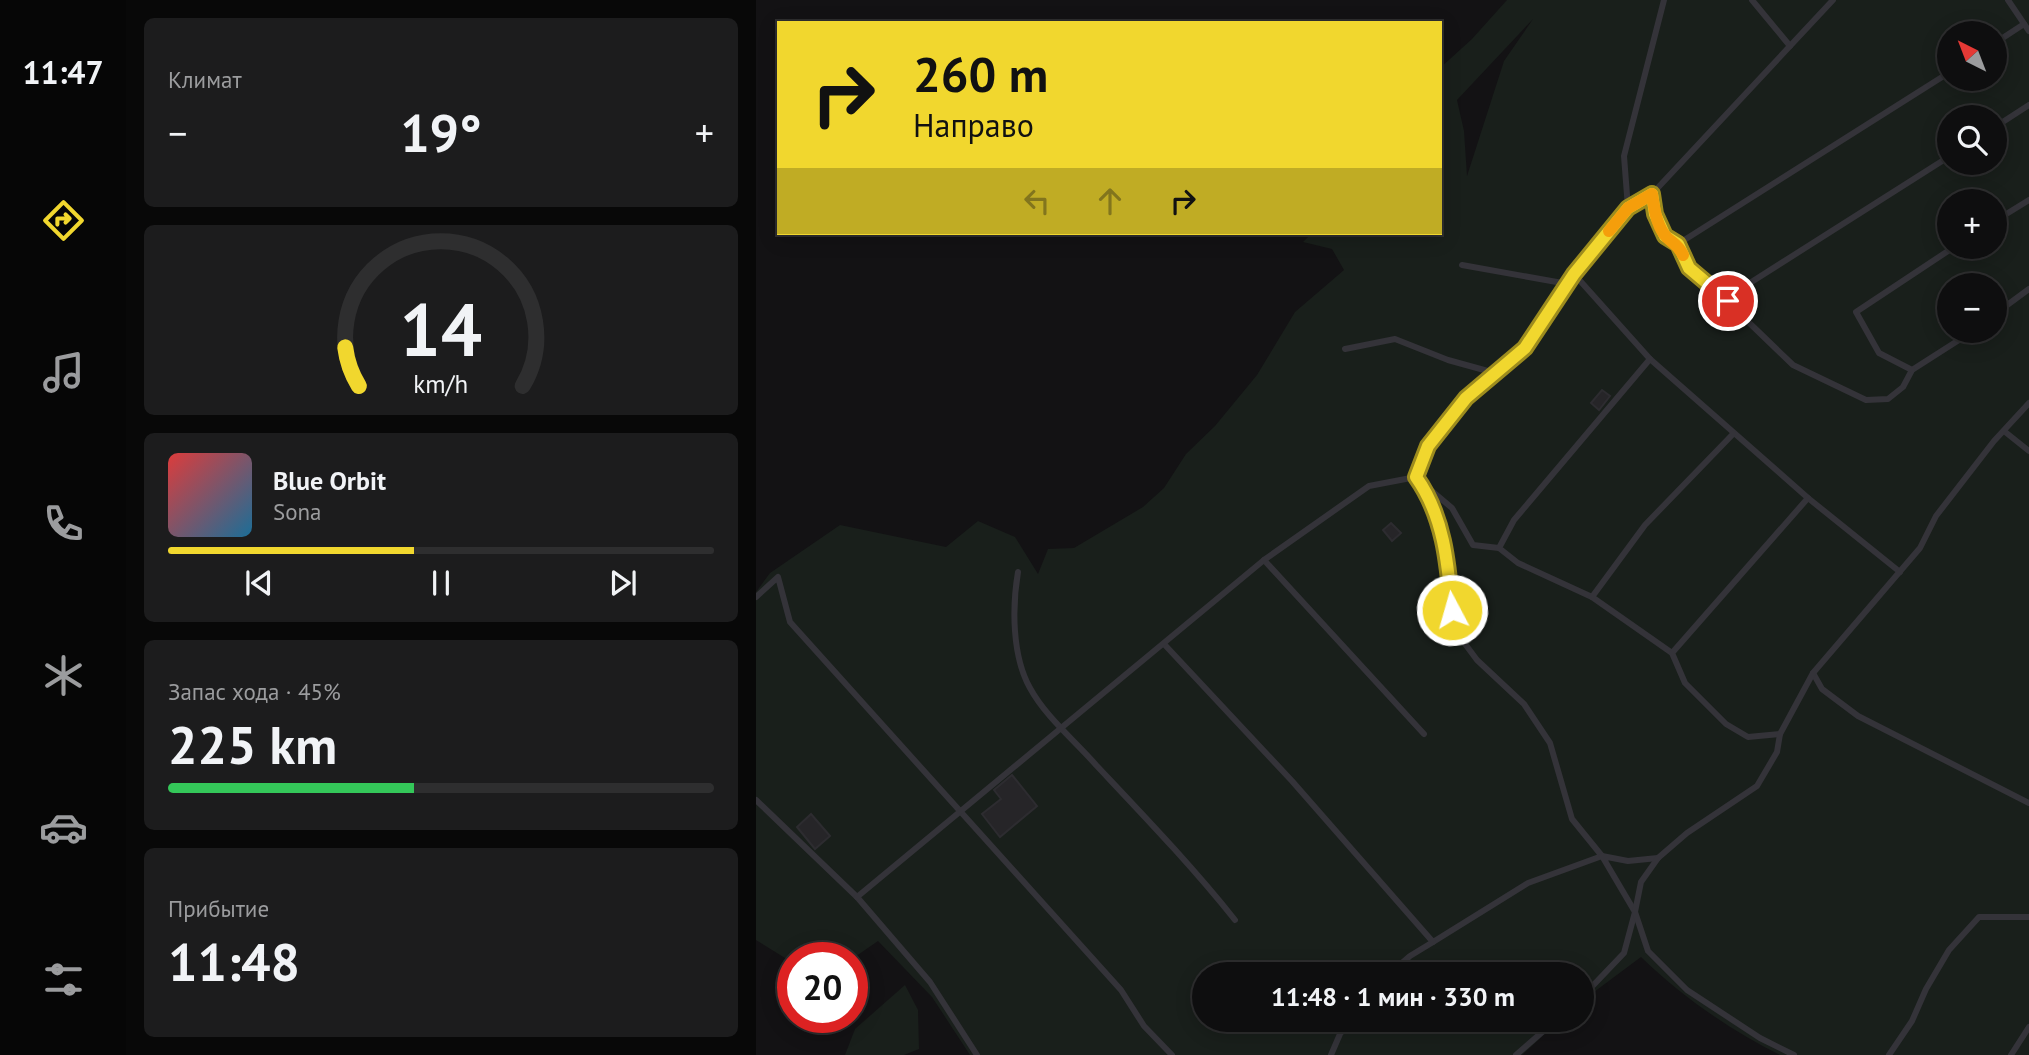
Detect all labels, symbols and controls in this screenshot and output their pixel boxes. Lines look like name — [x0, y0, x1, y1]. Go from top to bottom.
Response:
north arrow — [1937, 21, 2007, 91]
map controls — [1937, 21, 2007, 343]
text: 260 m — [913, 42, 1048, 106]
icon: right — [798, 49, 889, 140]
text: 11:47 — [22, 51, 104, 93]
text: Климат — [168, 65, 242, 94]
text: 19° — [400, 99, 482, 166]
text: Направо — [913, 104, 1034, 146]
button: search — [1937, 105, 2007, 175]
text: − — [168, 108, 187, 157]
text: + — [695, 108, 714, 157]
icon: left — [1018, 182, 1056, 220]
icon: ahead — [1091, 182, 1129, 220]
icon: right — [1164, 182, 1202, 220]
button: + — [1937, 189, 2007, 259]
icon: directions — [39, 196, 88, 245]
pin — [1698, 271, 1758, 331]
button: − — [1937, 273, 2007, 343]
icon: arrive — [1709, 282, 1747, 320]
text: 14 — [400, 283, 482, 377]
icon: music — [39, 348, 88, 397]
text: km/h — [414, 368, 468, 400]
text: Blue Orbit — [273, 464, 386, 497]
text: Sona — [273, 497, 322, 526]
icon: phone — [39, 499, 88, 548]
icon: previous — [240, 564, 278, 602]
icon: pause — [422, 564, 460, 602]
icon: next — [604, 564, 642, 602]
position arrow — [1415, 573, 1489, 647]
icon: climate — [39, 651, 88, 700]
text: Запас хода · 45% — [168, 677, 341, 706]
text: 225 km — [168, 711, 337, 778]
icon: car — [39, 803, 88, 852]
text: Прибытие — [168, 894, 269, 923]
text: 11:48 — [168, 928, 300, 995]
speed limit sign: 20 — [777, 942, 868, 1033]
icon: filters — [39, 955, 88, 1004]
text: 11:48 · 1 мин · 330 m — [1271, 980, 1515, 1013]

